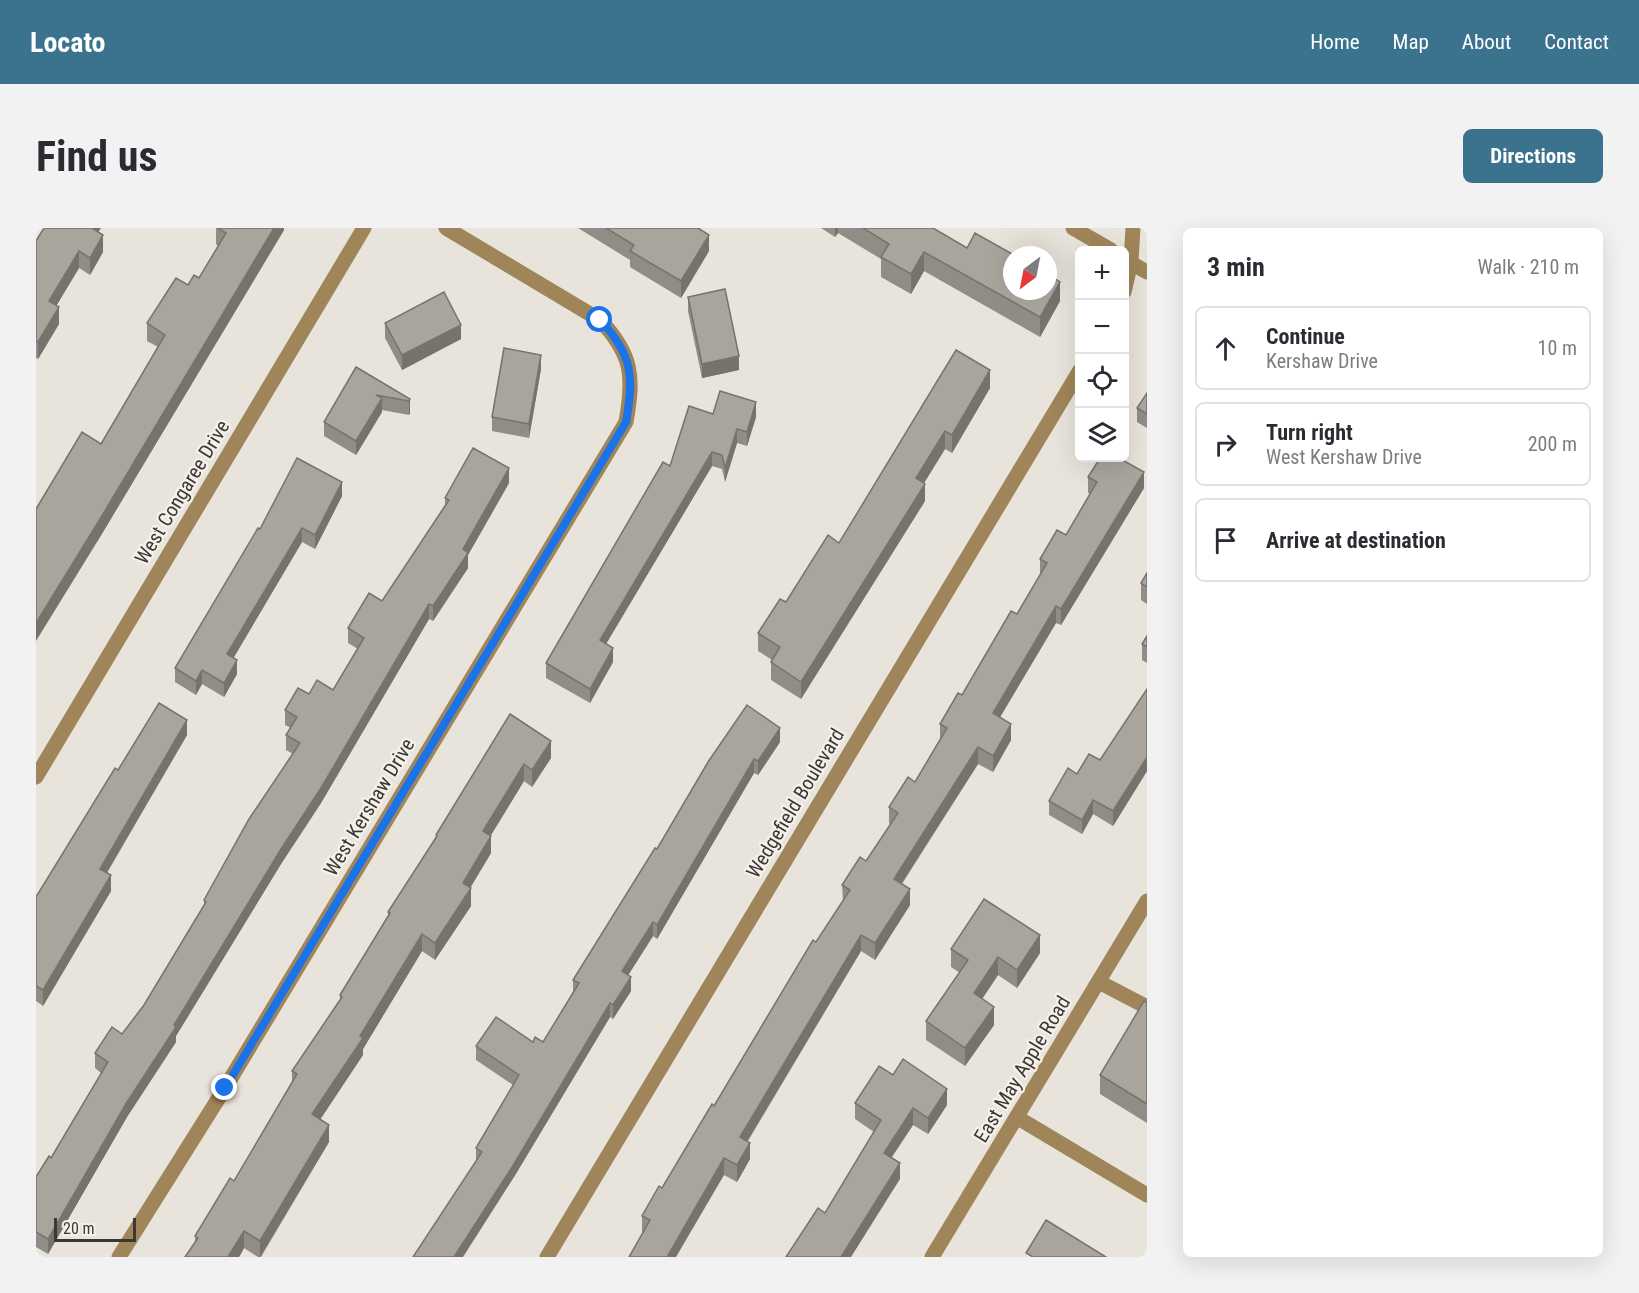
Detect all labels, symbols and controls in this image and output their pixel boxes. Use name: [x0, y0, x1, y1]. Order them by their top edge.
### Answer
text: Locato: [30, 26, 106, 59]
text: Home: [1310, 30, 1360, 54]
text: Map: [1393, 30, 1429, 54]
text: About: [1462, 30, 1511, 54]
text: Contact: [1544, 30, 1609, 54]
button: Directions: [1463, 129, 1603, 183]
text: Find us: [36, 132, 157, 181]
north arrow: [1003, 246, 1057, 300]
map controls: [1075, 246, 1129, 462]
button: +: [1075, 246, 1129, 300]
text: 3 min: [1207, 252, 1265, 282]
text: Walk · 210 m: [1478, 255, 1579, 279]
button: −: [1075, 300, 1129, 354]
route start: [586, 306, 612, 332]
text: Continue: [1266, 324, 1345, 349]
icon: ahead: [1209, 332, 1242, 365]
text: 10 m: [1538, 336, 1577, 360]
text: Kershaw Drive: [1266, 349, 1378, 373]
button: locate: [1075, 354, 1129, 408]
button: layers: [1075, 408, 1129, 462]
street label: West Congaree Drive: [130, 416, 234, 568]
text: Turn right: [1266, 420, 1353, 445]
icon: right: [1209, 428, 1242, 461]
text: 200 m: [1528, 432, 1577, 456]
text: West Kershaw Drive: [1266, 445, 1422, 469]
icon: arrive: [1209, 524, 1242, 557]
text: Arrive at destination: [1266, 528, 1446, 553]
street label: Wedgefield Boulevard: [741, 724, 849, 882]
street label: West Kershaw Drive: [319, 734, 419, 880]
street label: East May Apple Road: [969, 991, 1075, 1147]
route end: [211, 1074, 237, 1100]
scale bar: [54, 1215, 136, 1242]
text: 20 m: [63, 1219, 95, 1238]

